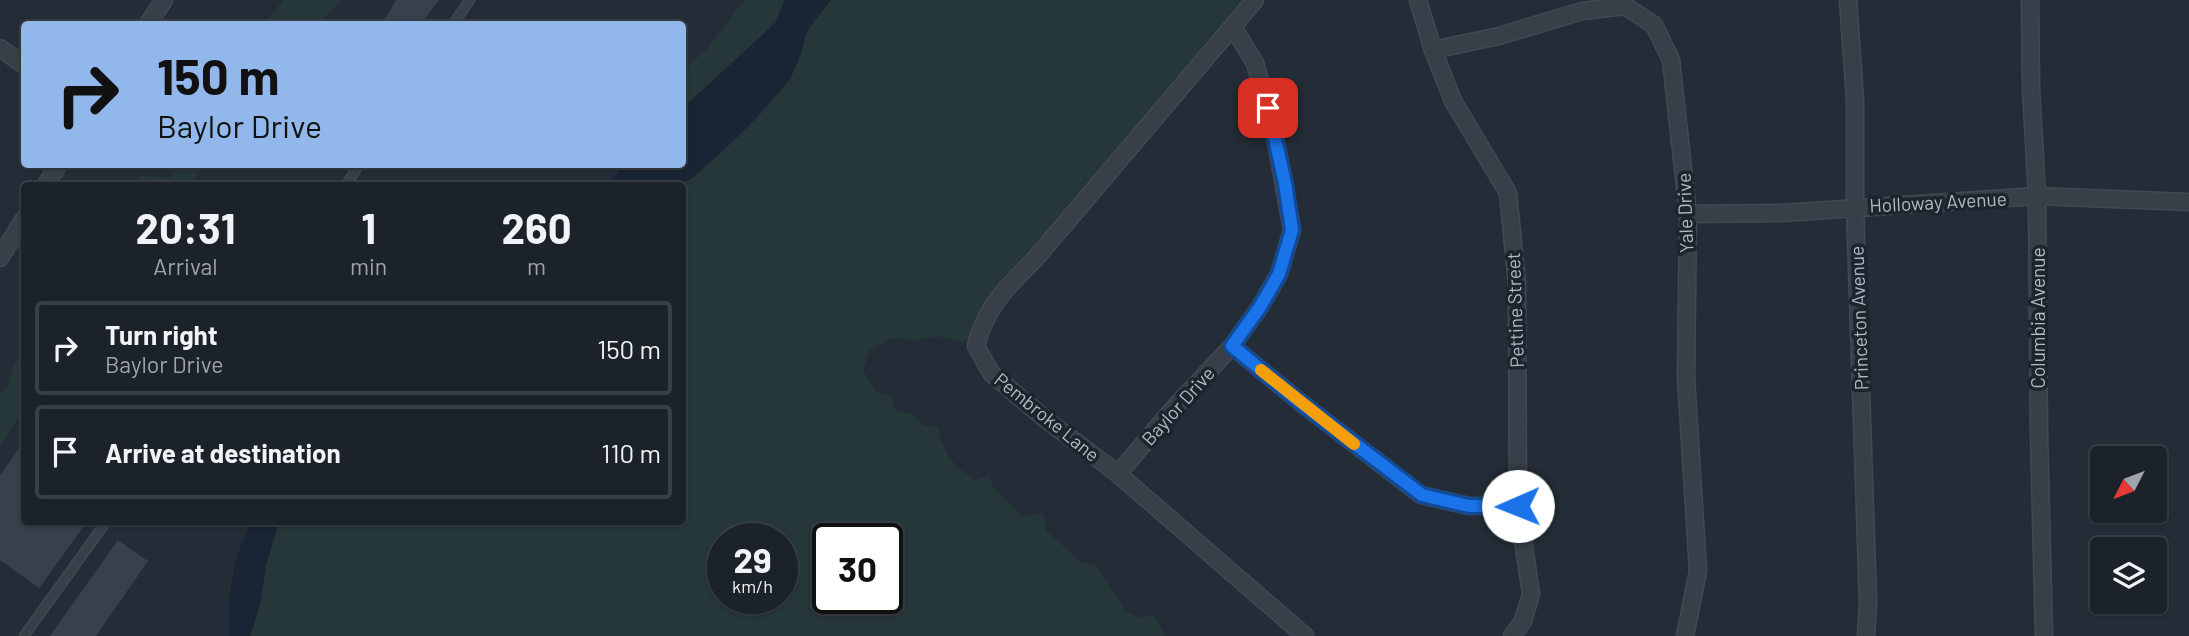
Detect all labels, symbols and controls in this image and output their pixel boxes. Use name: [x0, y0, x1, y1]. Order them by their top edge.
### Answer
text: 150 m: [157, 46, 279, 105]
icon: right: [42, 49, 133, 140]
pin: [1238, 78, 1298, 138]
icon: arrive: [1249, 89, 1287, 127]
text: Baylor Drive: [157, 106, 322, 144]
street label: Yale Drive: [1672, 173, 1697, 254]
street label: Holloway Avenue: [1869, 186, 2007, 217]
text: 20:31: [135, 202, 236, 252]
text: 1: [361, 202, 376, 252]
text: 260: [502, 202, 572, 252]
street label: Princeton Avenue: [1844, 245, 1873, 391]
street label: Columbia Avenue: [2026, 247, 2049, 389]
text: Arrival: [153, 252, 218, 280]
text: min: [350, 252, 387, 280]
text: m: [527, 252, 546, 280]
street label: Pettine Street: [1501, 252, 1528, 368]
text: Turn right: [105, 319, 218, 350]
icon: right: [46, 329, 84, 367]
text: 150 m: [597, 333, 661, 364]
text: Baylor Drive: [105, 350, 224, 378]
street label: Baylor Drive: [1136, 362, 1219, 450]
street label: Pembroke Lane: [990, 367, 1104, 466]
icon: arrive: [46, 433, 84, 471]
text: Arrive at destination: [105, 437, 341, 468]
text: 110 m: [601, 437, 661, 468]
north arrow: [2090, 446, 2166, 523]
map controls: [2090, 446, 2167, 614]
position arrow: [1481, 469, 1555, 543]
speed limit sign: 30: [812, 523, 903, 614]
button: layers: [2090, 537, 2167, 614]
text: 29: [733, 538, 772, 580]
text: km/h: [732, 575, 773, 597]

